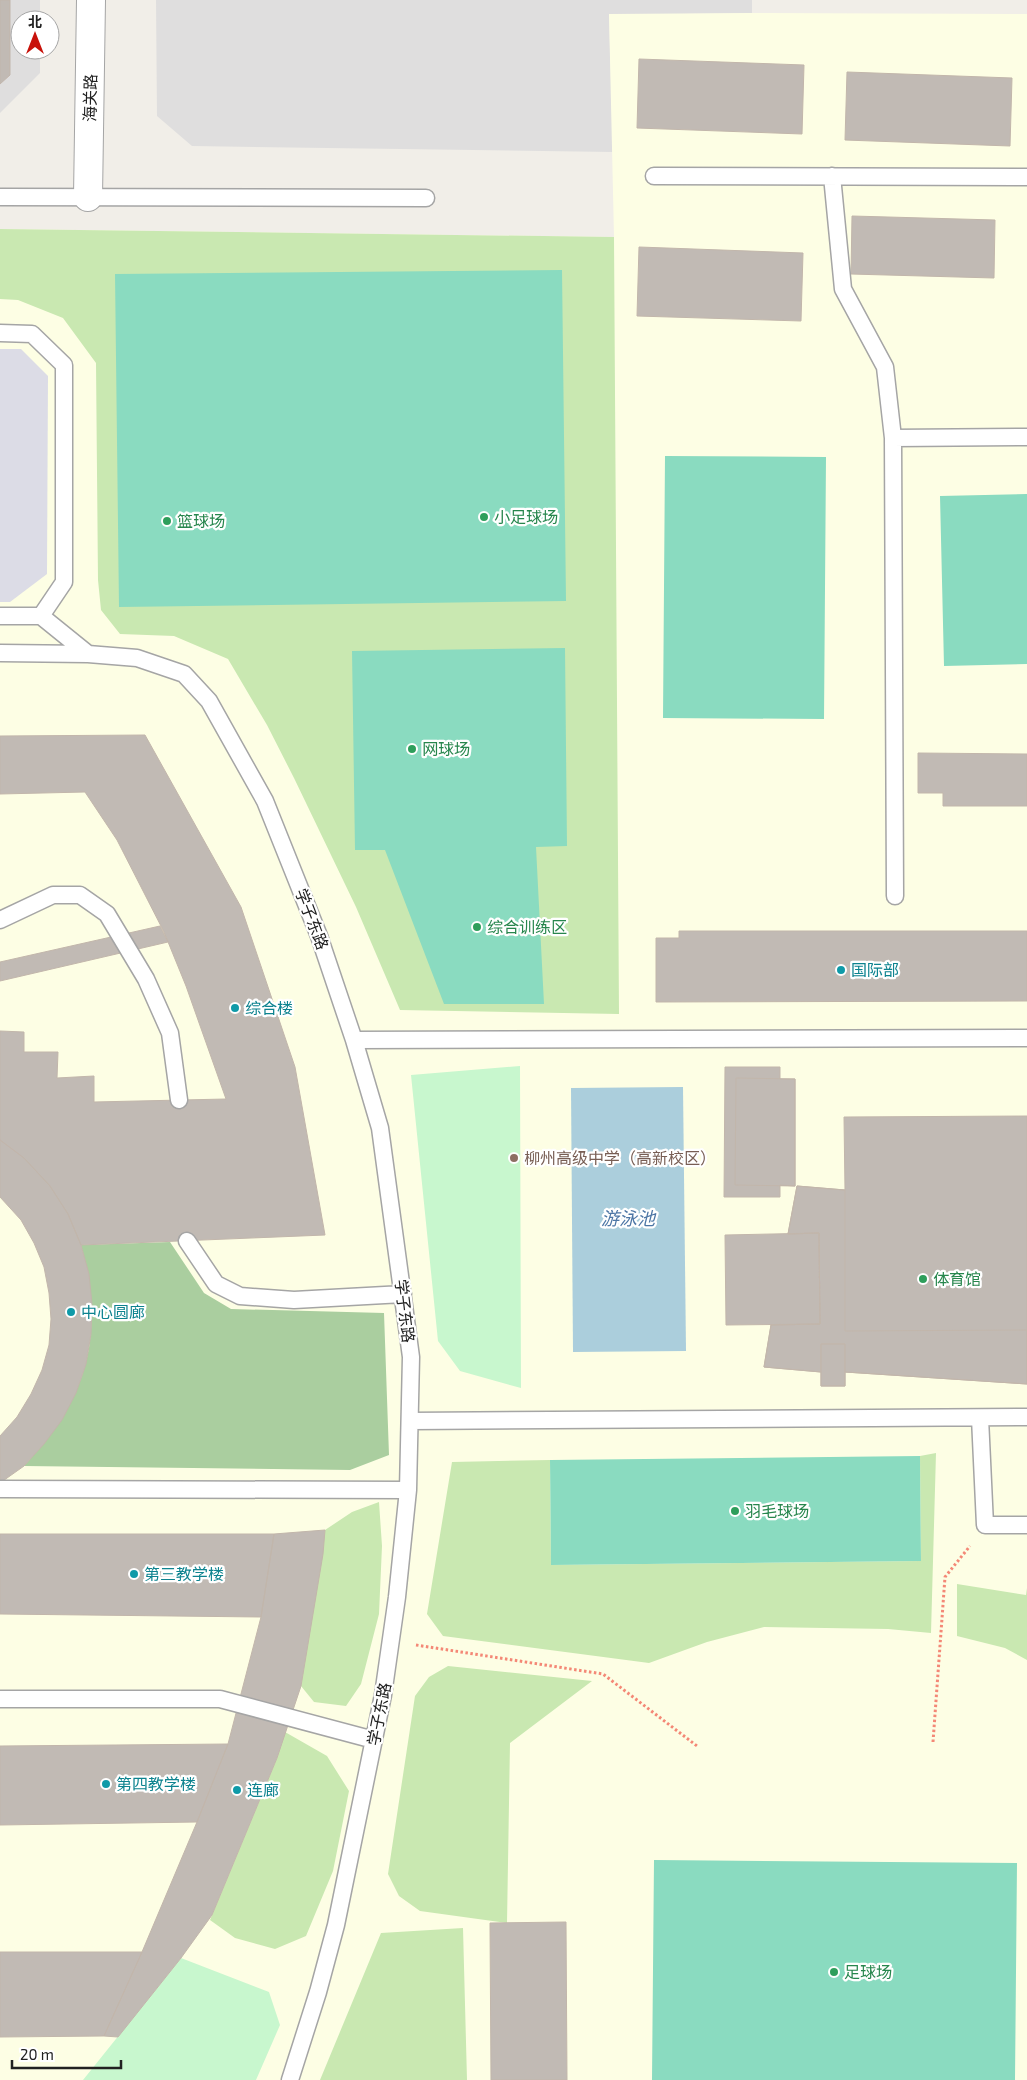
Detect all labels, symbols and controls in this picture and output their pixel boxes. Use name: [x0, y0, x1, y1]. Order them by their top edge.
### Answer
north arrow: [10, 10, 60, 60]
text: 北: [28, 13, 42, 30]
street label: 海关路: [80, 74, 99, 122]
place label: 小足球场: [494, 507, 558, 526]
place label: 篮球场: [177, 511, 225, 530]
marker: 小足球场: [478, 511, 490, 523]
marker: 篮球场: [161, 515, 173, 527]
place label: 网球场: [422, 739, 470, 758]
marker: 网球场: [406, 743, 418, 755]
street label: 学子东路: [292, 886, 333, 952]
place label: 综合训练区: [487, 917, 567, 936]
marker: 综合训练区: [471, 921, 483, 933]
place label: 国际部: [851, 960, 899, 979]
marker: 国际部: [835, 964, 847, 976]
place label: 综合楼: [245, 998, 293, 1017]
marker: 综合楼: [229, 1002, 241, 1014]
place label: 柳州高级中学（高新校区）: [524, 1148, 716, 1167]
marker: 柳州高级中学（高新校区）: [508, 1152, 520, 1164]
water label: 游泳池: [601, 1207, 657, 1229]
place label: 体育馆: [933, 1269, 981, 1288]
marker: 体育馆: [917, 1273, 929, 1285]
street label: 学子东路: [392, 1278, 419, 1344]
place label: 中心圆廊: [81, 1302, 145, 1321]
marker: 中心圆廊: [65, 1306, 77, 1318]
place label: 羽毛球场: [745, 1501, 809, 1520]
marker: 羽毛球场: [729, 1505, 741, 1517]
place label: 第三教学楼: [144, 1564, 224, 1583]
marker: 第三教学楼: [128, 1568, 140, 1580]
street label: 学子东路: [363, 1681, 394, 1747]
place label: 第四教学楼: [116, 1774, 196, 1793]
marker: 第四教学楼: [100, 1778, 112, 1790]
place label: 连廊: [247, 1780, 279, 1799]
marker: 连廊: [231, 1784, 243, 1796]
place label: 足球场: [844, 1962, 892, 1981]
marker: 足球场: [828, 1966, 840, 1978]
scale bar: [12, 2038, 121, 2070]
text: 20 m: [20, 2045, 54, 2063]

